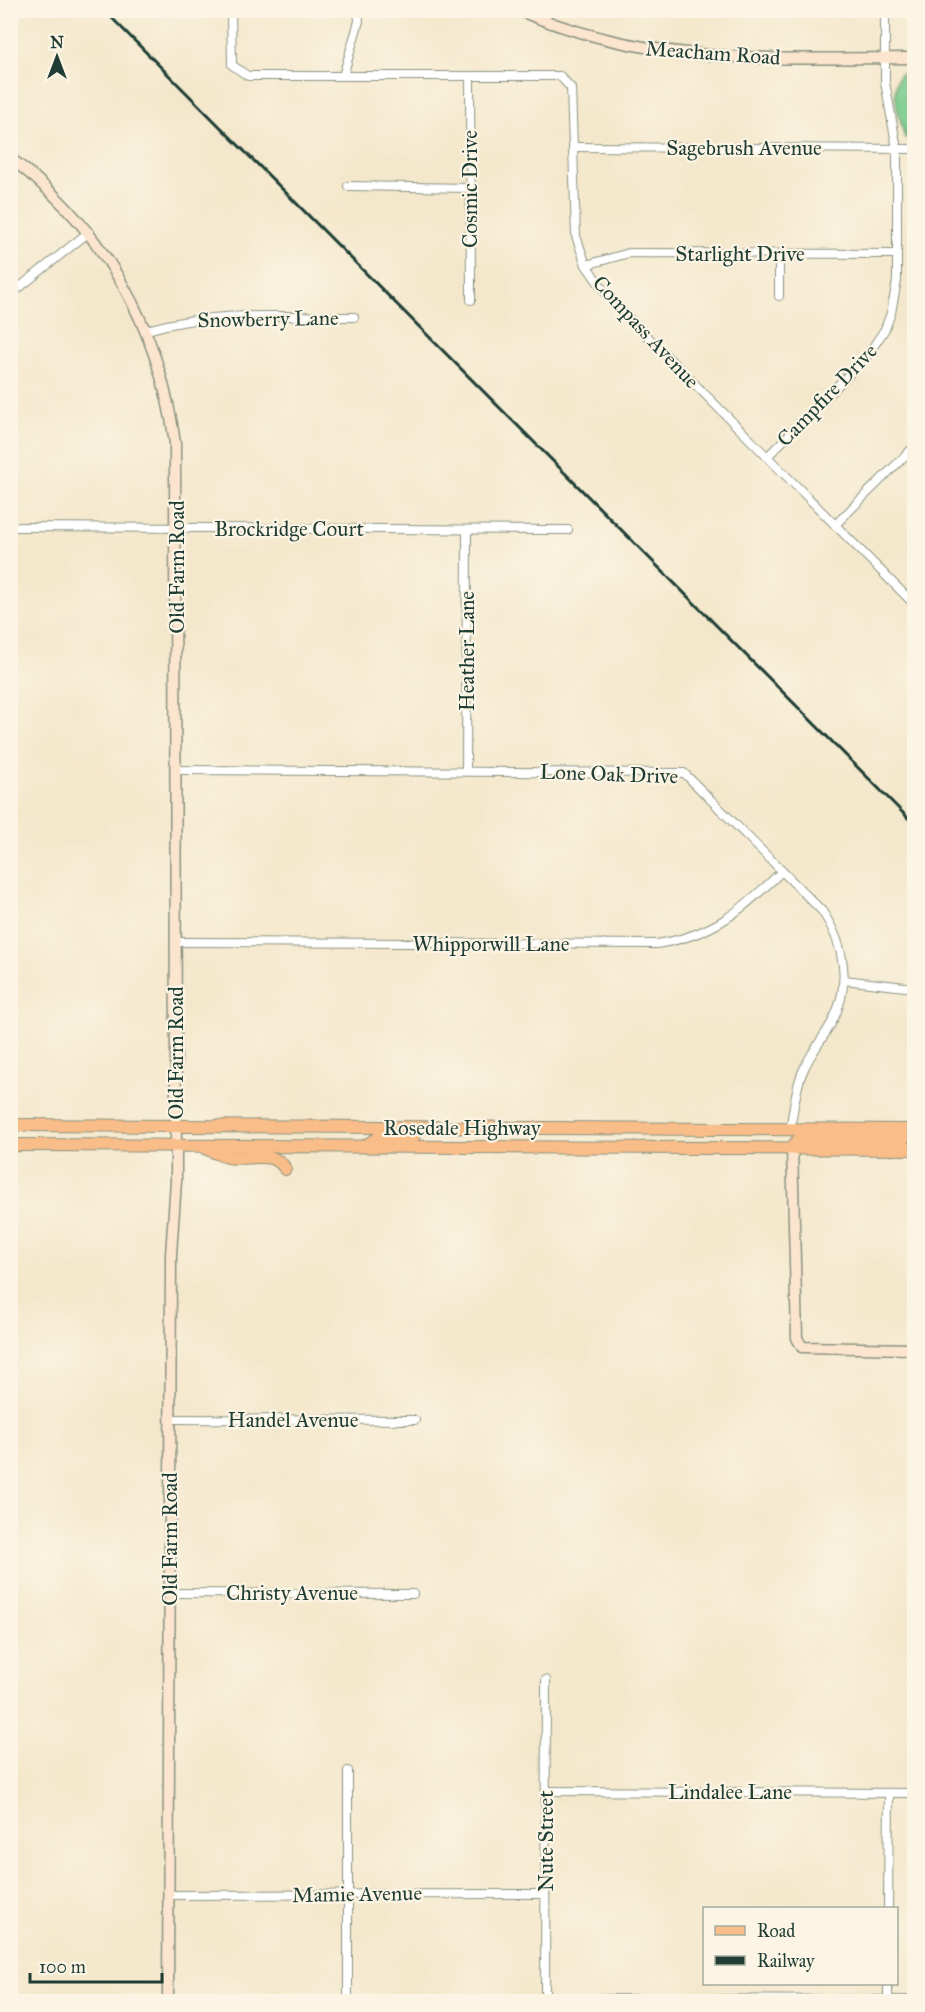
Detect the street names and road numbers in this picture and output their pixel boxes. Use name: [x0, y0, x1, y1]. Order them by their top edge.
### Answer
street label: Meacham Road: [645, 35, 782, 71]
street label: Cosmic Drive: [457, 130, 483, 248]
street label: Sagebrush Avenue: [666, 135, 822, 161]
street label: Starlight Drive: [675, 241, 805, 267]
street label: Compass Avenue: [587, 270, 705, 394]
street label: Snowberry Lane: [197, 305, 339, 333]
street label: Campfire Drive: [771, 338, 883, 452]
street label: Old Farm Road: [164, 500, 190, 634]
street label: Brockridge Court: [214, 516, 364, 542]
street label: Heather Lane: [454, 591, 480, 711]
street label: Lone Oak Drive: [539, 759, 679, 789]
street label: Whipporwill Lane: [412, 931, 570, 957]
street label: Old Farm Road: [163, 986, 189, 1120]
street label: Rosedale Highway: [383, 1115, 542, 1141]
street label: Handel Avenue: [228, 1407, 359, 1433]
street label: Old Farm Road: [157, 1472, 183, 1606]
street label: Christy Avenue: [226, 1580, 358, 1606]
street label: Lindalee Lane: [668, 1779, 792, 1805]
street label: Nute Street: [533, 1790, 559, 1892]
street label: Mamie Avenue: [292, 1880, 423, 1908]

